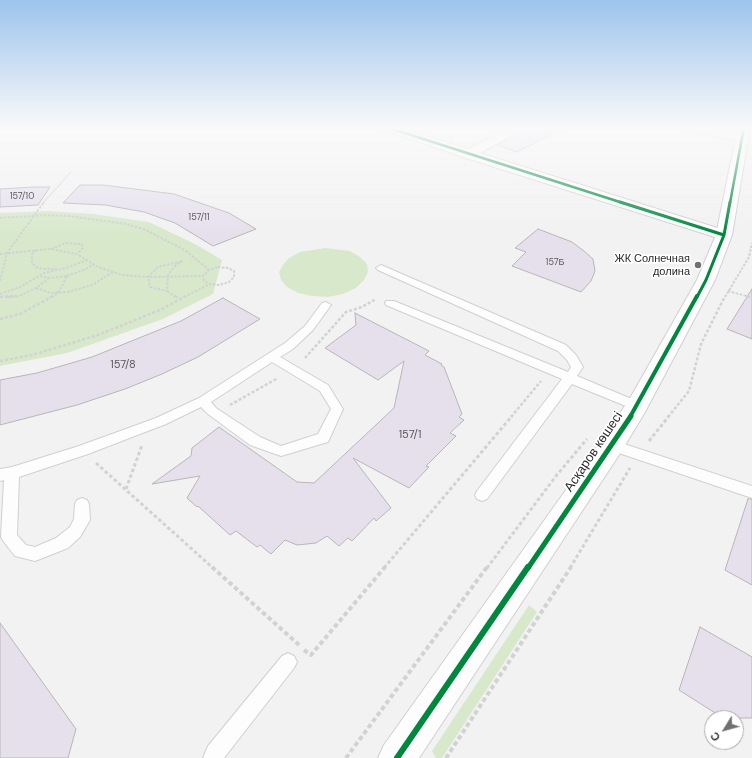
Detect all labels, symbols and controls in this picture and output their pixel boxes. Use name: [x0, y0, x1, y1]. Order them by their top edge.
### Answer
house number: 157/10: [10, 192, 34, 202]
house number: 157/11: [188, 213, 210, 223]
place label: ЖК Солнечная долина: [615, 252, 690, 278]
house number: 157Б: [546, 258, 564, 268]
marker: ЖК Солнечная долина: [693, 260, 703, 270]
house number: 157/8: [110, 358, 136, 372]
street label: Асқаров көшесі: [562, 409, 626, 495]
house number: 157/1: [399, 428, 421, 442]
north arrow: [704, 710, 744, 750]
text: С: [707, 729, 723, 744]

